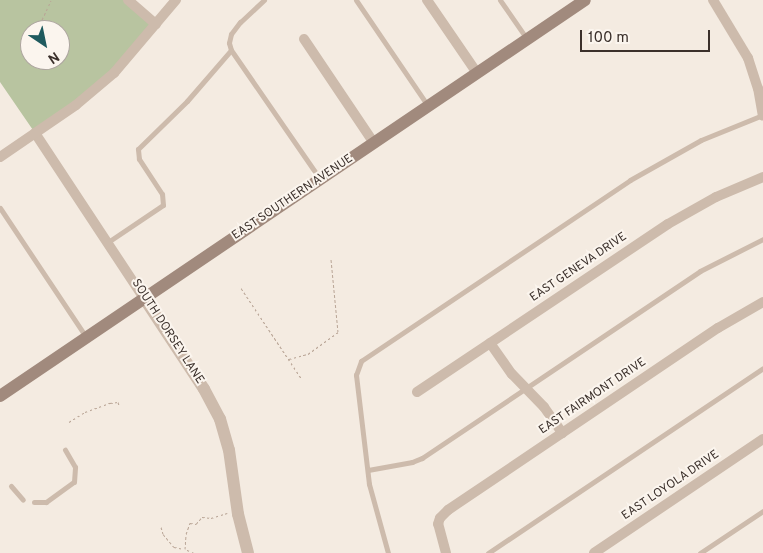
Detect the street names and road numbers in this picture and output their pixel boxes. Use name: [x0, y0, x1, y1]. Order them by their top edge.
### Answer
street label: EAST SOUTHERN AVENUE: [229, 152, 357, 244]
street label: EAST GENEVA DRIVE: [527, 230, 631, 306]
street label: SOUTH DORSEY LANE: [128, 277, 206, 387]
street label: EAST FAIRMONT DRIVE: [536, 355, 650, 439]
street label: EAST LOYOLA DRIVE: [619, 448, 723, 524]

